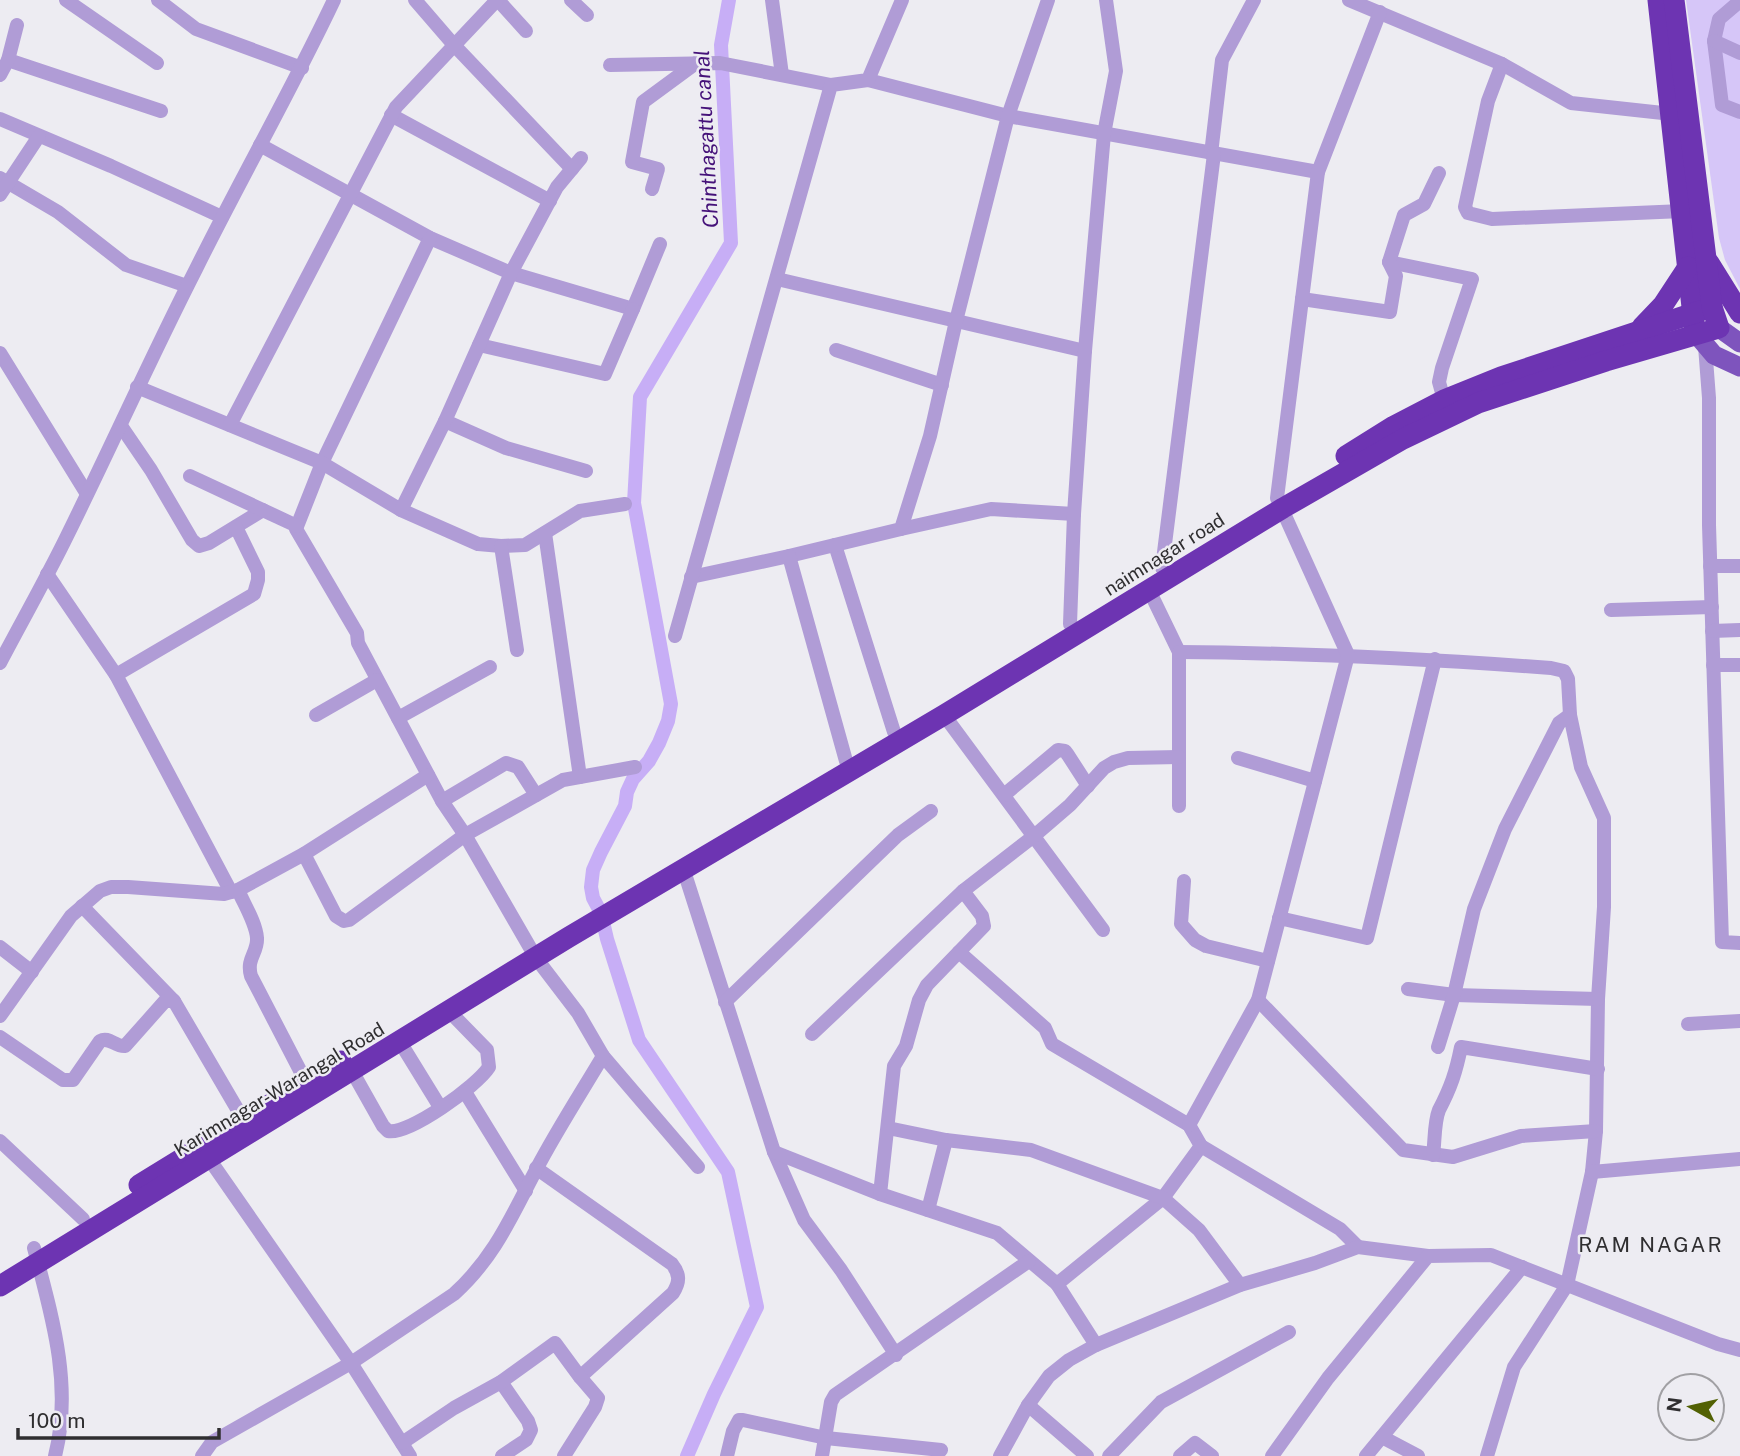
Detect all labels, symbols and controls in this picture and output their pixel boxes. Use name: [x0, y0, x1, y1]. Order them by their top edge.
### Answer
water label: Chinthagattu canal: [689, 49, 723, 229]
street label: naimnagar road: [1100, 508, 1228, 600]
street label: Karimnagar-Warangal Road: [170, 1017, 388, 1161]
district label: RAM NAGAR: [1578, 1232, 1724, 1257]
north arrow: [1656, 1372, 1726, 1442]
scale bar: [18, 1396, 219, 1440]
text: N: [1662, 1396, 1686, 1414]
text: 100 m: [28, 1408, 85, 1433]

